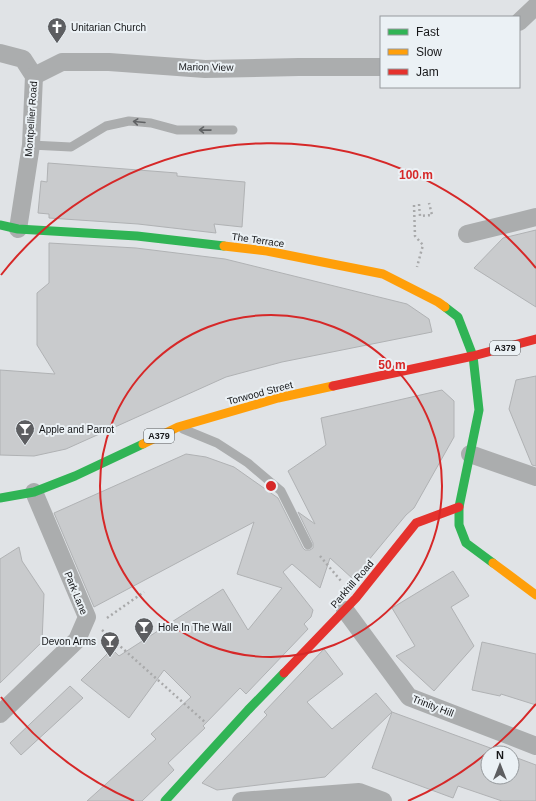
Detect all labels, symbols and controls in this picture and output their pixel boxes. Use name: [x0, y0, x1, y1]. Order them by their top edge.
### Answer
church icon: Unitarian Church: [46, 16, 68, 44]
legend: [380, 16, 520, 88]
place label: Unitarian Church: [71, 22, 146, 33]
text: Fast: [416, 25, 440, 39]
text: Slow: [416, 45, 442, 59]
street label: Marion View: [178, 61, 234, 73]
text: Jam: [416, 65, 439, 79]
street label: Montpellier Road: [23, 81, 39, 157]
one-way arrow: [133, 118, 146, 126]
one-way arrow: [199, 126, 212, 134]
text: 100 m: [399, 168, 433, 182]
street label: The Terrace: [231, 231, 286, 249]
road number: A379: [490, 341, 520, 355]
text: 50 m: [378, 358, 406, 372]
street label: Torwood Street: [226, 379, 294, 407]
bar icon: Apple and Parrot: [14, 418, 36, 446]
place label: Apple and Parrot: [39, 424, 114, 435]
road number: A379: [144, 429, 174, 443]
centre of rings: [264, 479, 278, 493]
street label: Parkhill Road: [328, 558, 376, 610]
street label: Park Lane: [62, 570, 90, 617]
bar icon: Hole In The Wall: [133, 616, 155, 644]
place label: Hole In The Wall: [158, 622, 231, 633]
bar icon: Devon Arms: [99, 630, 121, 658]
place label: Devon Arms: [42, 636, 96, 647]
street label: Trinity Hill: [411, 693, 455, 719]
north arrow: [480, 745, 520, 785]
text: N: [496, 749, 504, 761]

